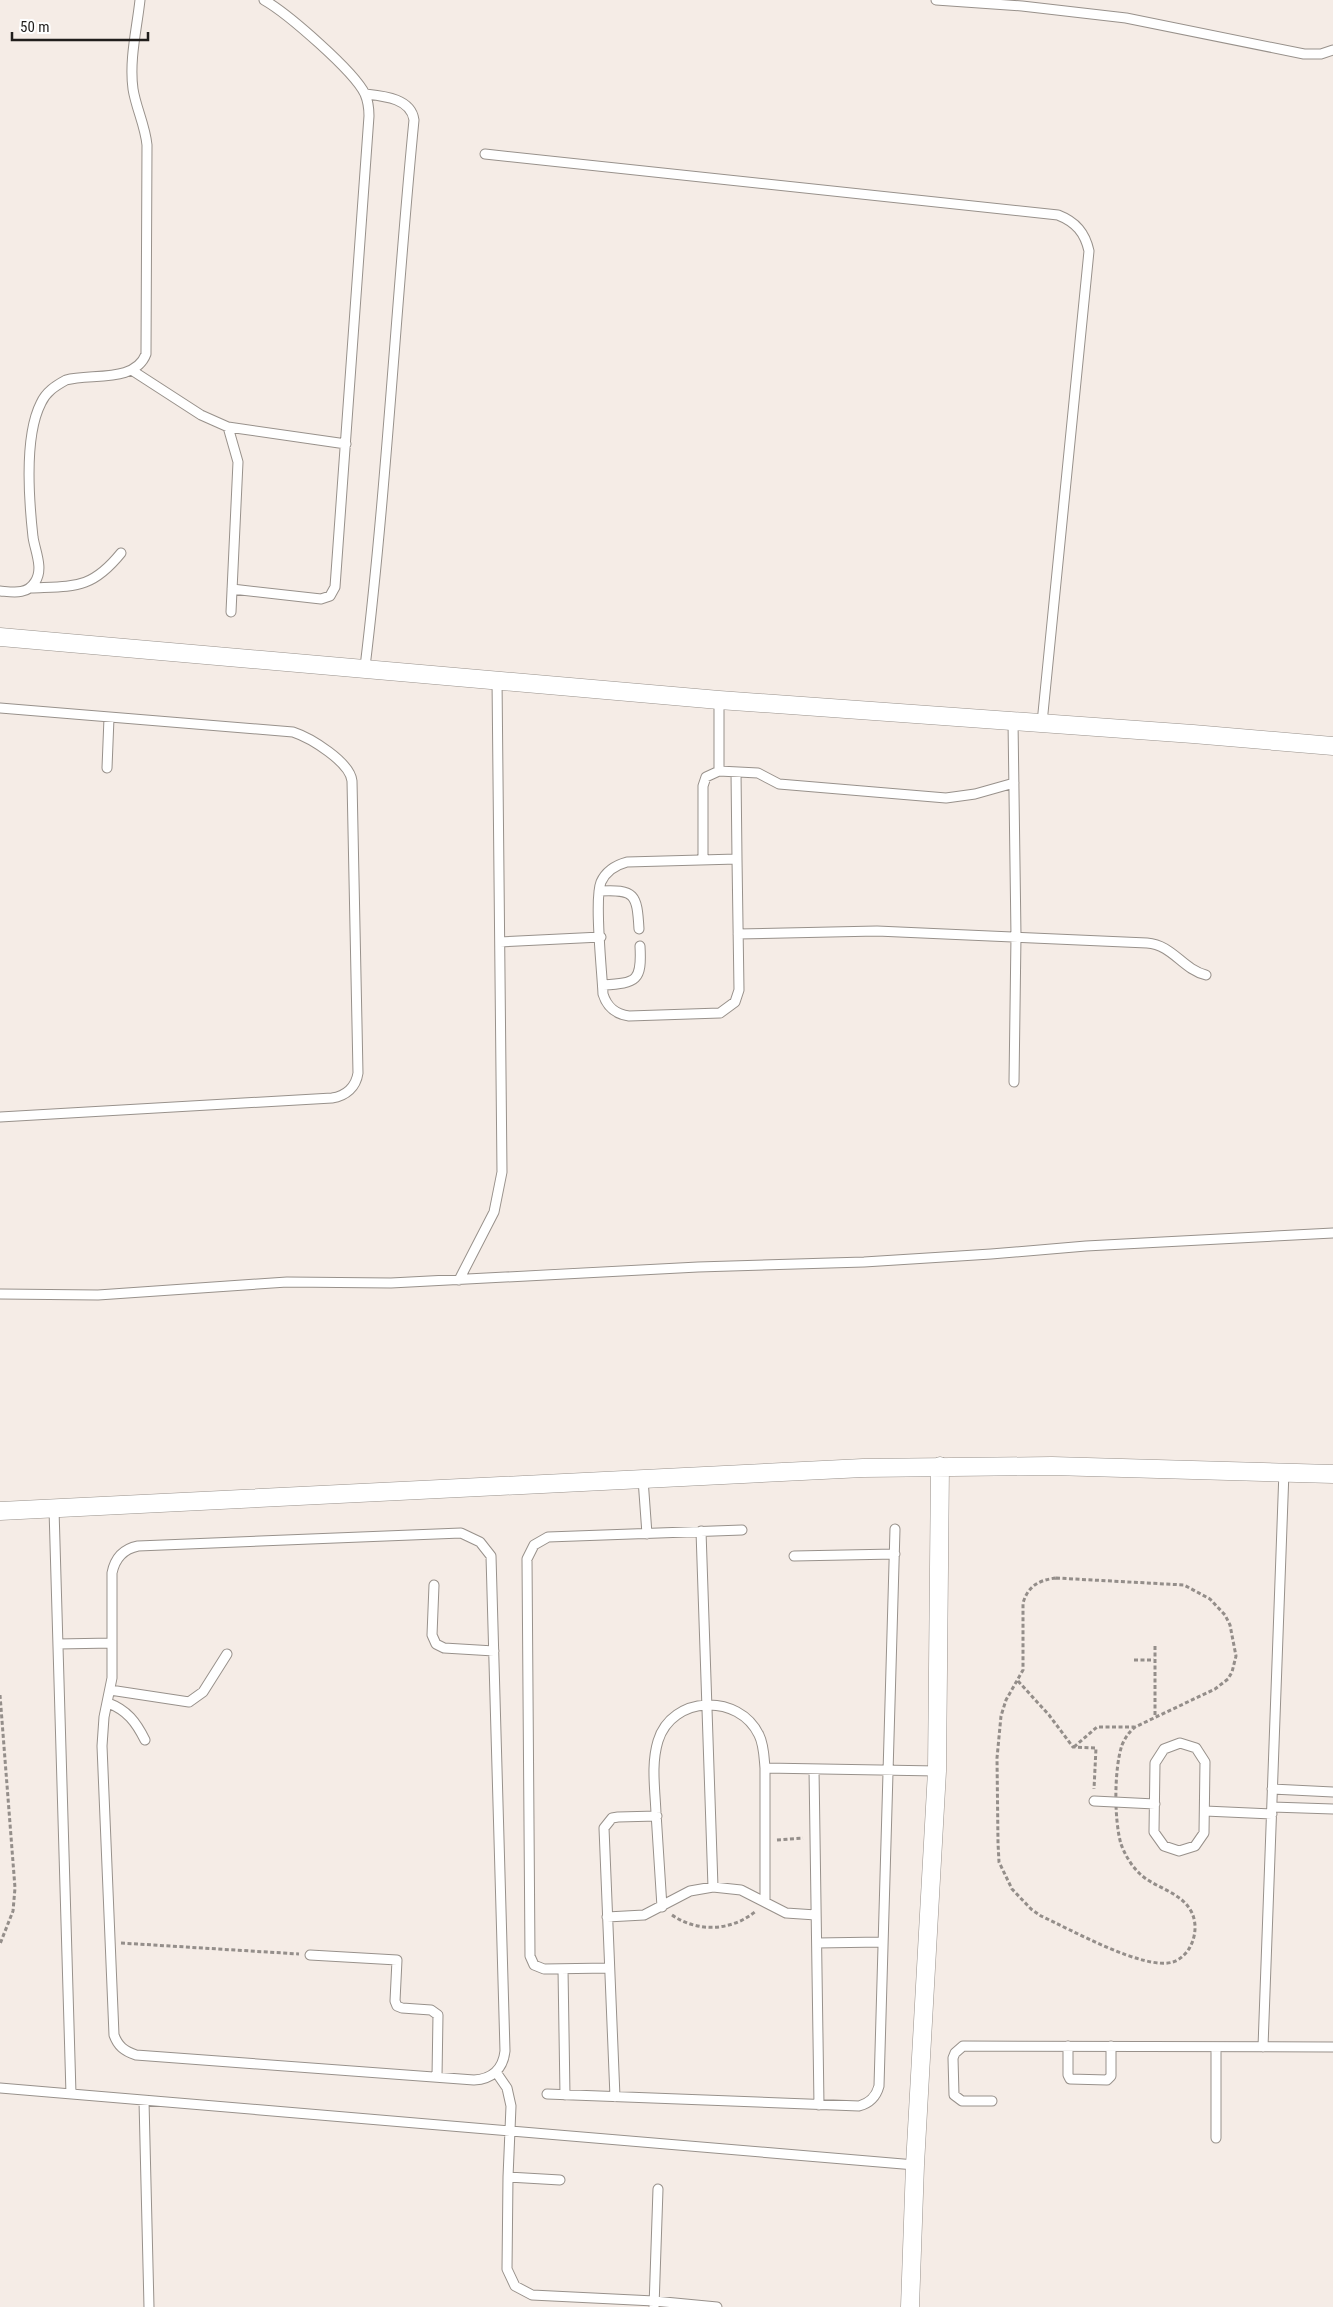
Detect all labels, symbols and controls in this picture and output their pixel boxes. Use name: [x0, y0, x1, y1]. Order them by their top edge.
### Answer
scale bar: [12, 10, 149, 42]
text: 50 m: [20, 18, 50, 36]

